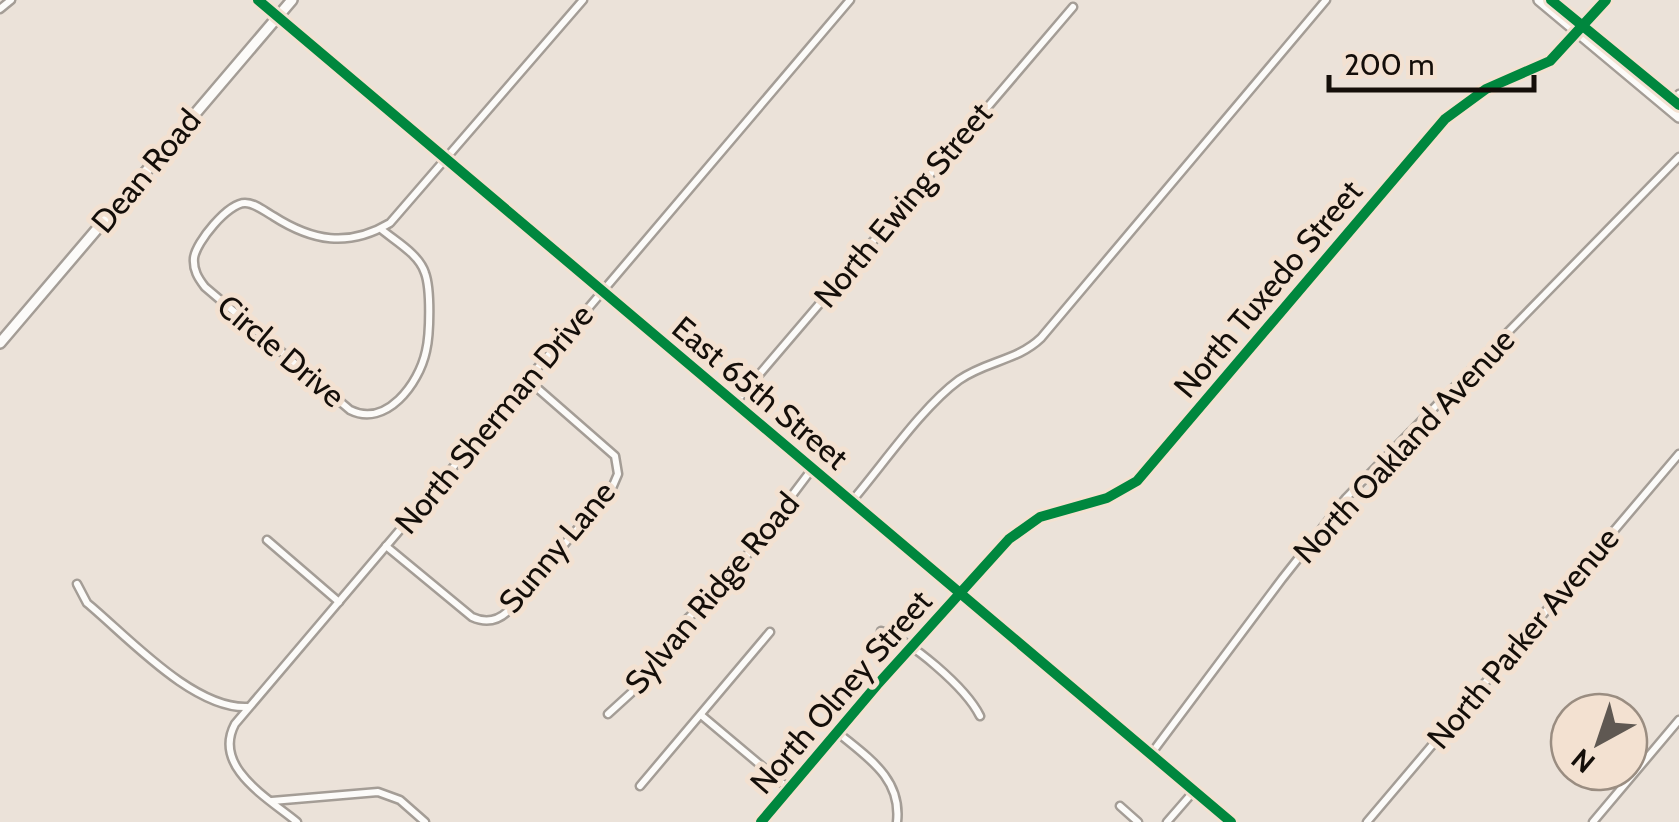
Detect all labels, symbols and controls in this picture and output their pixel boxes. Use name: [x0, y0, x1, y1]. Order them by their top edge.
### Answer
scale bar: [1329, 30, 1534, 92]
text: 200 m: [1344, 46, 1435, 83]
street label: North Ewing Street: [806, 94, 1000, 315]
street label: Dean Road: [83, 101, 209, 240]
street label: North Tuxedo Street: [1165, 172, 1370, 405]
street label: Circle Drive: [210, 286, 353, 415]
street label: North Sherman Drive: [386, 296, 601, 541]
street label: East 65th Street: [665, 308, 856, 478]
street label: North Oakland Avenue: [1285, 320, 1522, 571]
street label: Sunny Lane: [490, 473, 623, 620]
street label: Sylvan Ridge Road: [616, 484, 807, 701]
street label: North Parker Avenue: [1419, 519, 1627, 756]
street label: North Olney Street: [742, 582, 940, 801]
north arrow: [1549, 692, 1649, 792]
text: N: [1564, 742, 1601, 781]

